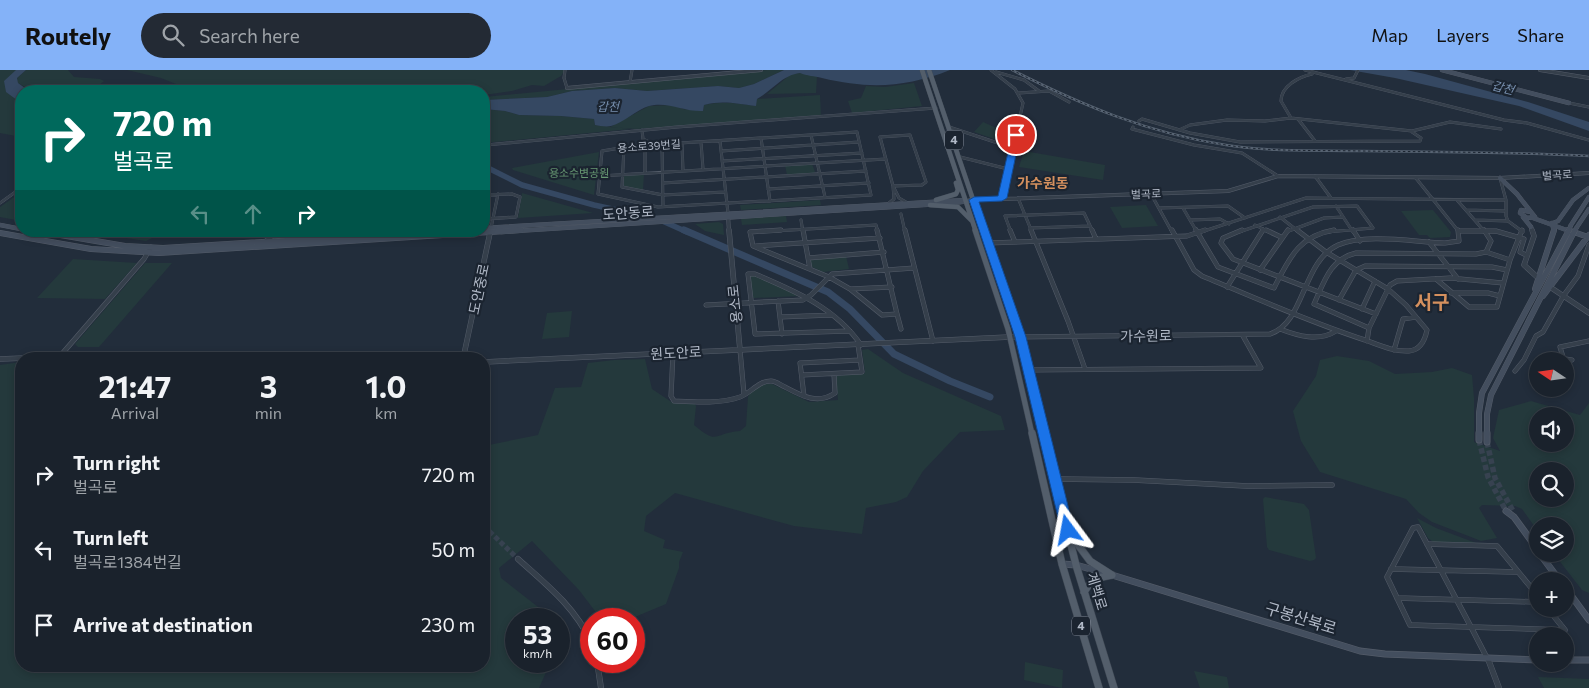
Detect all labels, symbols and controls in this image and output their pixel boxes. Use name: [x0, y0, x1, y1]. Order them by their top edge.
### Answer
search box: [141, 13, 491, 58]
text: Routely: [25, 21, 111, 50]
icon: search: [159, 21, 187, 49]
text: Search here: [199, 24, 300, 47]
text: Map: [1371, 24, 1408, 46]
text: Layers: [1436, 24, 1489, 46]
text: Share: [1517, 24, 1564, 46]
water label: 갑천: [1491, 78, 1518, 97]
water label: 갑천: [597, 99, 621, 113]
text: 720 m: [113, 100, 212, 143]
icon: right: [30, 105, 95, 170]
pin: [995, 114, 1037, 156]
icon: arrive: [1002, 121, 1030, 149]
road number: 4: [945, 130, 963, 150]
street label: 용소로39번길: [617, 137, 681, 154]
text: 벌곡로: [113, 147, 174, 174]
park label: 용소수변공원: [549, 166, 609, 179]
street label: 벌곡로: [1541, 167, 1573, 182]
district label: 가수원동: [1017, 174, 1069, 191]
street label: 벌곡로: [1131, 186, 1161, 201]
icon: left: [186, 200, 214, 228]
icon: ahead: [239, 200, 267, 228]
icon: right: [292, 200, 320, 228]
street label: 도안동로: [602, 202, 654, 223]
street label: 도안중로: [465, 262, 492, 316]
street label: 용소로: [724, 284, 745, 324]
district label: 서구: [1415, 290, 1449, 313]
street label: 가수원로: [1120, 327, 1172, 344]
street label: 원도안로: [650, 343, 702, 362]
north arrow: [1529, 352, 1574, 398]
map controls: [1529, 352, 1574, 672]
text: 21:47: [98, 367, 171, 404]
text: 3: [260, 367, 277, 404]
text: 1.0: [365, 367, 407, 404]
text: Arrival: [111, 403, 159, 422]
text: min: [255, 403, 282, 422]
text: km: [375, 403, 397, 422]
button: sound: [1529, 407, 1574, 452]
text: Turn right: [73, 451, 160, 474]
icon: right: [30, 461, 58, 489]
button: search: [1529, 462, 1574, 507]
text: 720 m: [422, 463, 475, 486]
text: 벌곡로: [73, 477, 117, 496]
position arrow: [1041, 503, 1093, 555]
button: layers: [1529, 517, 1574, 562]
text: Turn left: [73, 526, 148, 549]
icon: left: [30, 536, 58, 564]
text: 50 m: [431, 538, 475, 561]
text: 벌곡로1384번길: [73, 552, 182, 571]
street label: 계백로: [1084, 570, 1111, 612]
button: +: [1529, 572, 1574, 617]
street label: 구봉산북로: [1263, 598, 1339, 637]
speed limit sign: 60: [580, 608, 645, 673]
icon: arrive: [30, 611, 58, 639]
text: Arrive at destination: [73, 613, 253, 636]
text: 230 m: [421, 613, 475, 636]
road number: 4: [1072, 616, 1090, 636]
text: 53: [523, 619, 552, 649]
button: −: [1529, 627, 1574, 672]
text: km/h: [523, 646, 552, 660]

